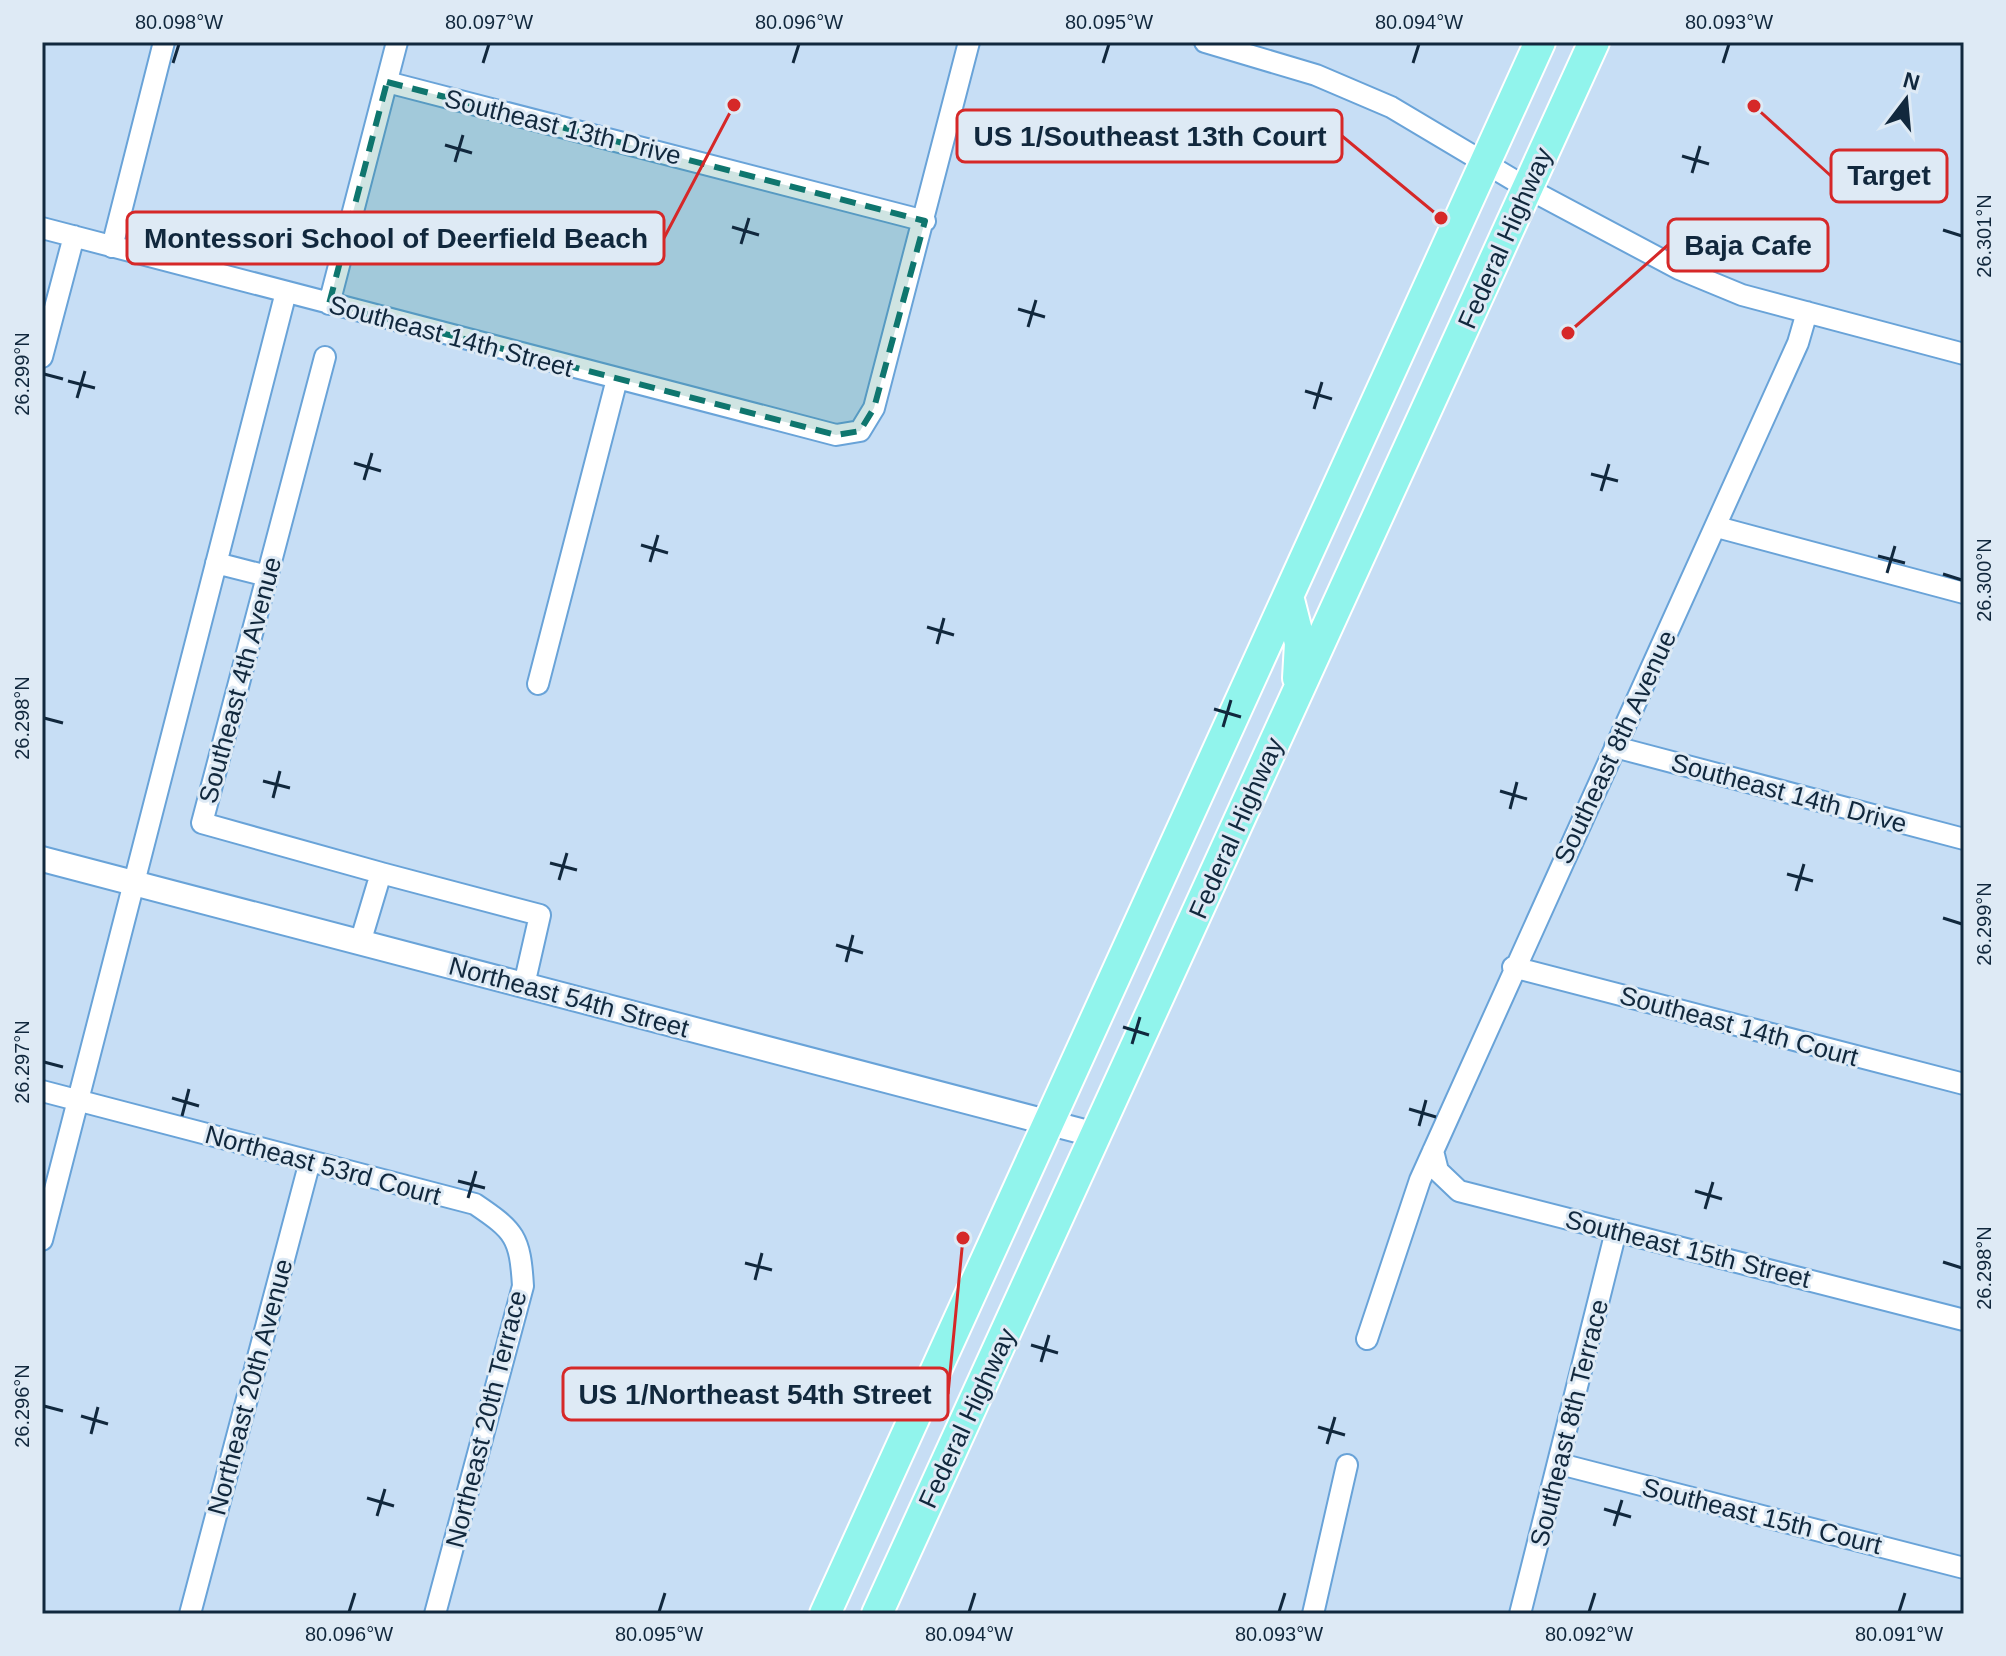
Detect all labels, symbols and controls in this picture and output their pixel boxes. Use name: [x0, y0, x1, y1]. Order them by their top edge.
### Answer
text: 80.098°W: [135, 11, 223, 33]
text: 80.097°W: [445, 11, 533, 33]
text: 80.096°W: [755, 11, 843, 33]
text: 80.095°W: [1065, 11, 1153, 33]
text: 80.094°W: [1375, 11, 1463, 33]
text: 80.093°W: [1685, 11, 1773, 33]
north arrow: [1866, 60, 1946, 140]
text: N: [1900, 67, 1922, 95]
street label: Southeast 13th Drive: [442, 83, 684, 171]
callout: US 1/Southeast 13th Court: [957, 110, 1342, 162]
text: US 1/Southeast 13th Court: [973, 121, 1327, 152]
street label: Federal Highway: [1452, 143, 1558, 333]
callout: Target: [1831, 150, 1947, 202]
text: Target: [1847, 160, 1931, 191]
text: 26.301°N: [1973, 194, 1995, 278]
callout: Montessori School of Deerfield Beach: [127, 212, 664, 264]
callout: Baja Cafe: [1668, 219, 1828, 271]
text: Montessori School of Deerfield Beach: [144, 223, 648, 254]
text: Baja Cafe: [1684, 230, 1812, 261]
street label: Southeast 14th Street: [326, 289, 577, 383]
text: 26.299°N: [11, 332, 33, 416]
text: 26.300°N: [1973, 538, 1995, 622]
street label: Southeast 4th Avenue: [193, 553, 287, 807]
street label: Southeast 8th Avenue: [1548, 626, 1682, 868]
text: 26.298°N: [11, 676, 33, 760]
street label: Federal Highway: [1183, 733, 1289, 923]
street label: Southeast 14th Drive: [1668, 747, 1910, 839]
text: 26.299°N: [1973, 882, 1995, 966]
street label: Northeast 54th Street: [446, 951, 693, 1044]
street label: Southeast 14th Court: [1616, 980, 1862, 1072]
text: 26.297°N: [11, 1020, 33, 1104]
street label: Northeast 53rd Court: [202, 1119, 445, 1211]
street label: Southeast 15th Street: [1562, 1204, 1814, 1294]
text: 26.298°N: [1973, 1226, 1995, 1310]
street label: Northeast 20th Avenue: [201, 1256, 299, 1518]
street label: Northeast 20th Terrace: [440, 1287, 532, 1551]
street label: Southeast 8th Terrace: [1524, 1296, 1614, 1550]
street label: Federal Highway: [912, 1323, 1022, 1513]
text: 26.296°N: [11, 1364, 33, 1448]
callout: US 1/Northeast 54th Street: [563, 1368, 948, 1420]
text: US 1/Northeast 54th Street: [578, 1379, 932, 1410]
street label: Southeast 15th Court: [1639, 1472, 1886, 1560]
text: 80.096°W: [305, 1623, 393, 1645]
text: 80.095°W: [615, 1623, 703, 1645]
text: 80.094°W: [925, 1623, 1013, 1645]
text: 80.093°W: [1235, 1623, 1323, 1645]
text: 80.092°W: [1545, 1623, 1633, 1645]
text: 80.091°W: [1855, 1623, 1943, 1645]

